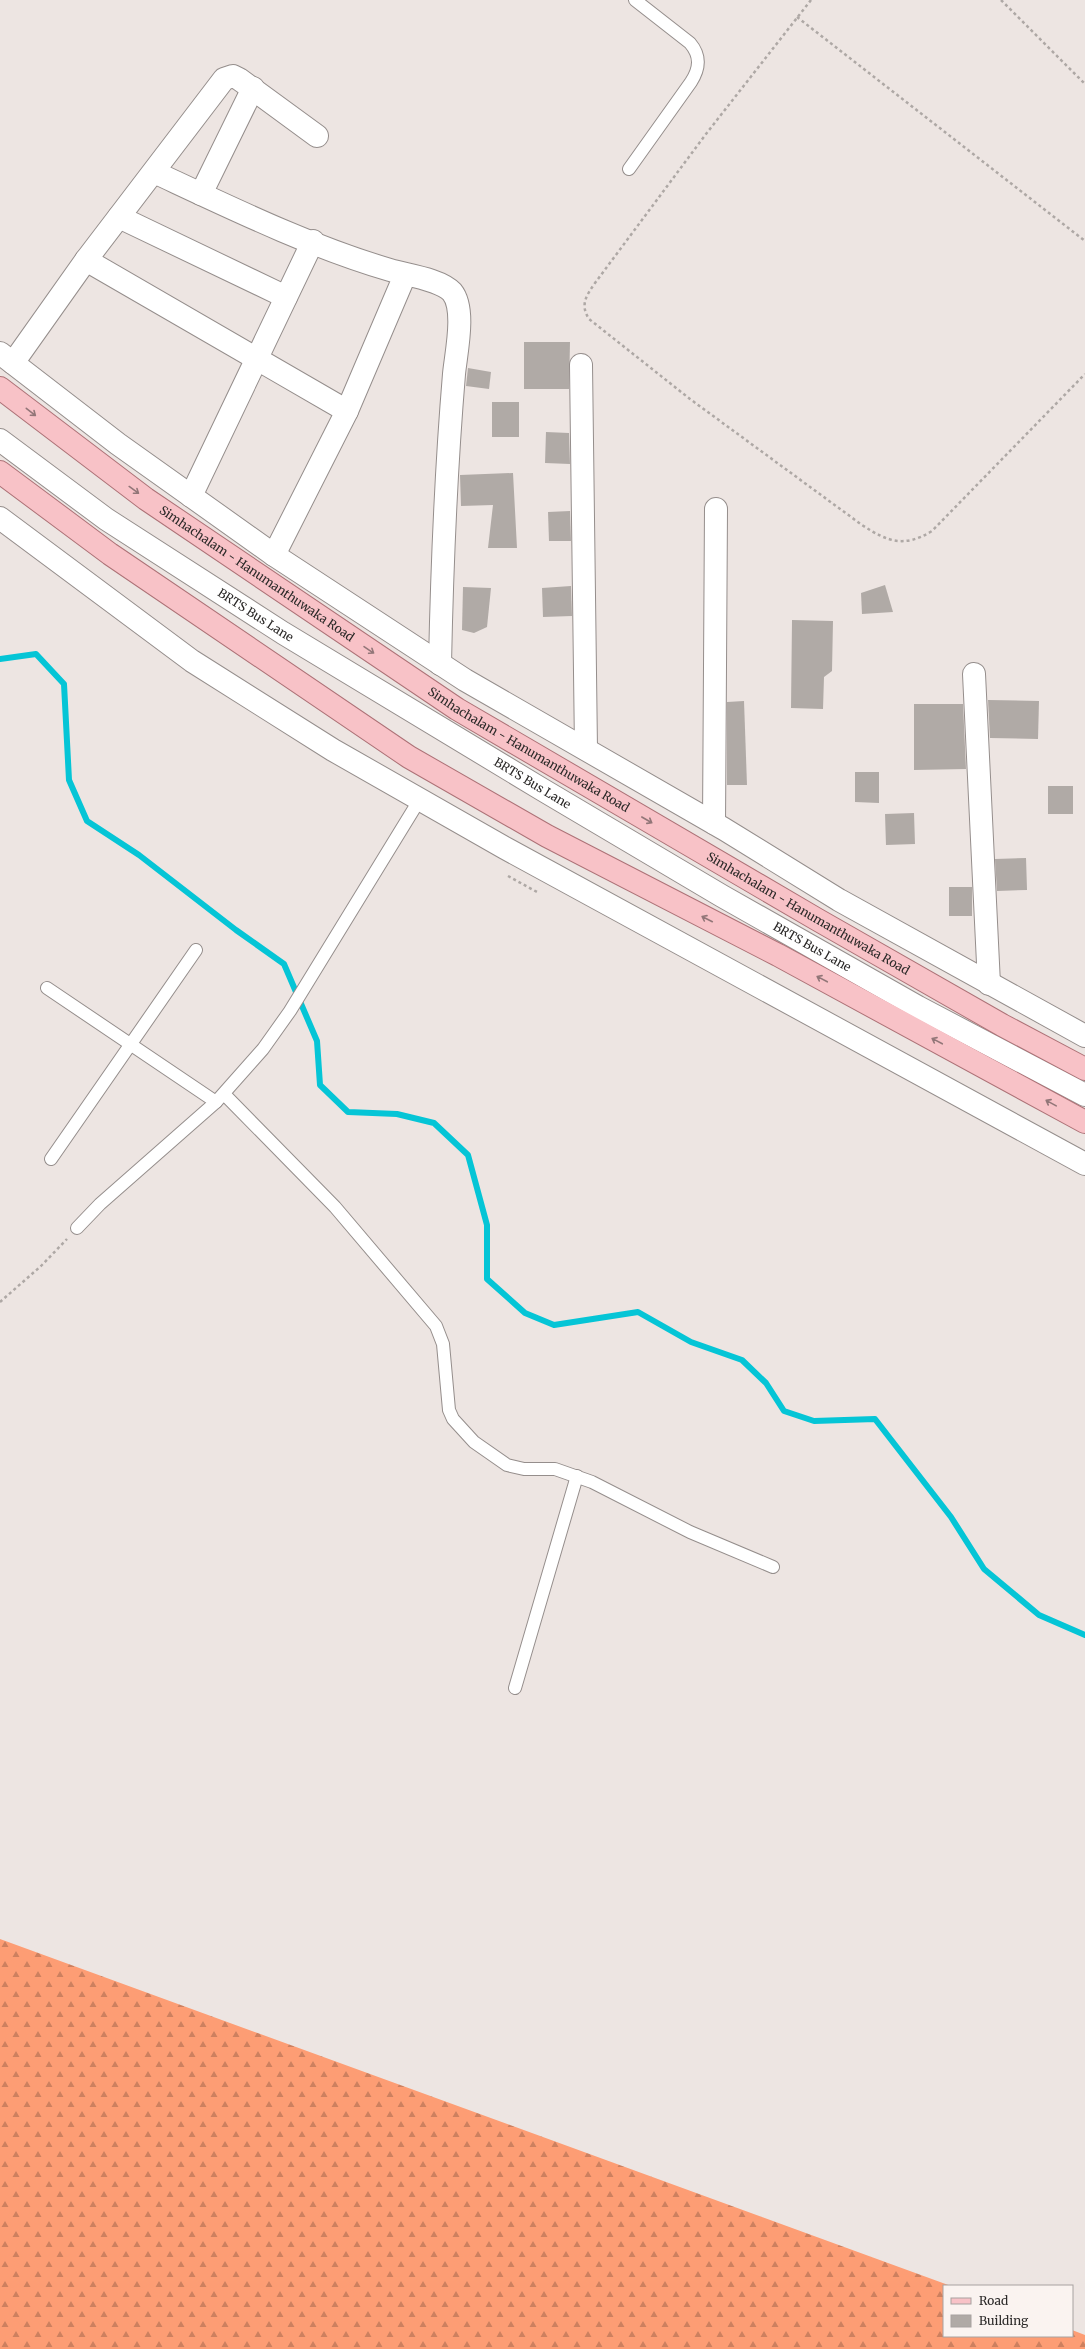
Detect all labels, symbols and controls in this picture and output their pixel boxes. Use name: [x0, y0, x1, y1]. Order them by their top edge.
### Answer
one-way arrow: [25, 408, 36, 416]
one-way arrow: [129, 486, 140, 494]
street label: Simhachalam - Hanumanthuwaka Road: [157, 502, 357, 644]
street label: BRTS Bus Lane: [215, 585, 296, 645]
one-way arrow: [363, 646, 374, 654]
street label: Simhachalam - Hanumanthuwaka Road: [425, 684, 632, 815]
street label: BRTS Bus Lane: [491, 754, 574, 812]
one-way arrow: [641, 817, 653, 825]
street label: Simhachalam - Hanumanthuwaka Road: [704, 849, 912, 978]
one-way arrow: [701, 914, 713, 922]
street label: BRTS Bus Lane: [771, 919, 854, 975]
one-way arrow: [816, 975, 828, 982]
one-way arrow: [931, 1036, 943, 1044]
one-way arrow: [1045, 1099, 1057, 1106]
legend: [943, 2285, 1073, 2337]
text: Road: [979, 2293, 1008, 2308]
text: Building: [979, 2313, 1029, 2328]

